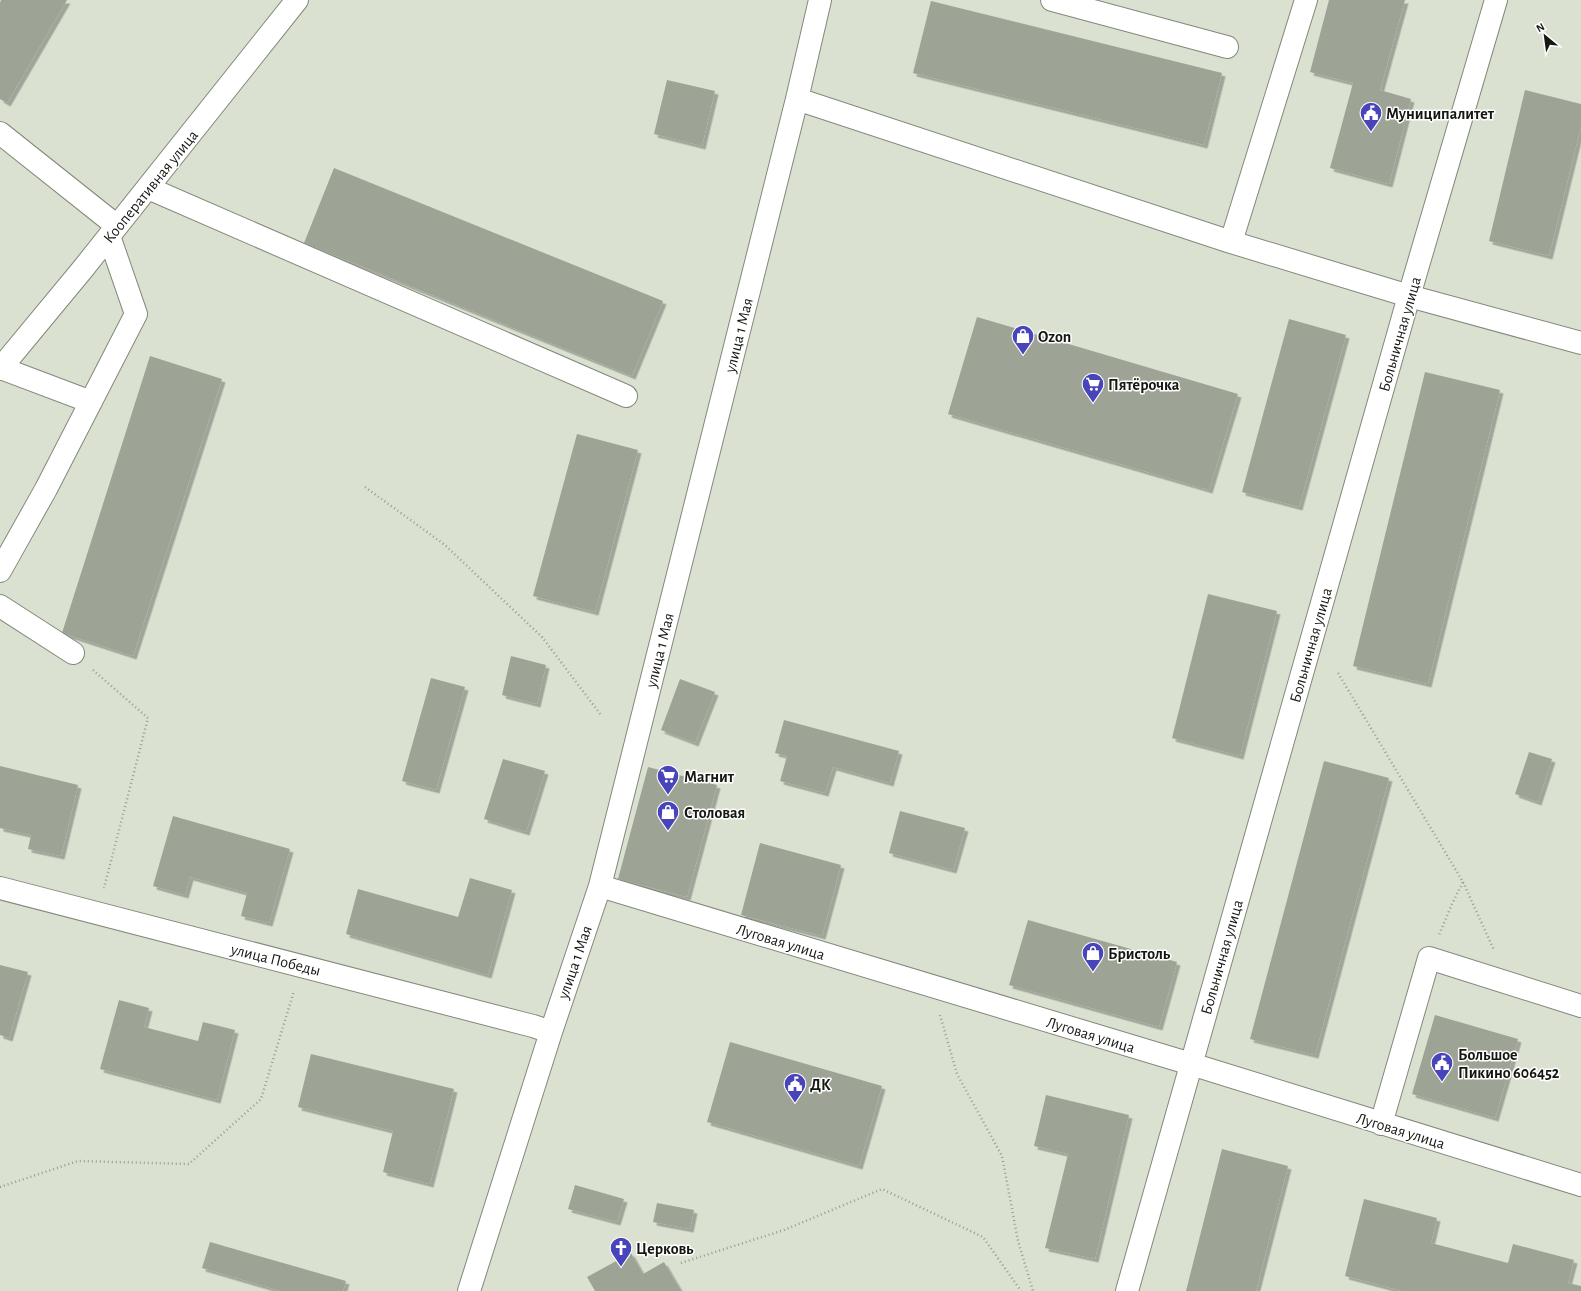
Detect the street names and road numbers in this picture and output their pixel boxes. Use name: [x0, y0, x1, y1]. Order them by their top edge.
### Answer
street label: Кооперативная улица: [100, 127, 202, 247]
street label: Больничная улица: [1376, 275, 1425, 394]
street label: улица 1 Мая: [722, 296, 757, 375]
street label: Больничная улица: [1287, 586, 1336, 705]
street label: улица 1 Мая: [643, 611, 678, 690]
street label: Больничная улица: [1198, 898, 1247, 1017]
street label: Луговая улица: [734, 921, 827, 964]
street label: улица 1 Мая: [555, 924, 596, 1002]
street label: улица Победы: [228, 941, 322, 980]
street label: Луговая улица: [1044, 1014, 1137, 1057]
street label: Луговая улица: [1354, 1110, 1447, 1153]

